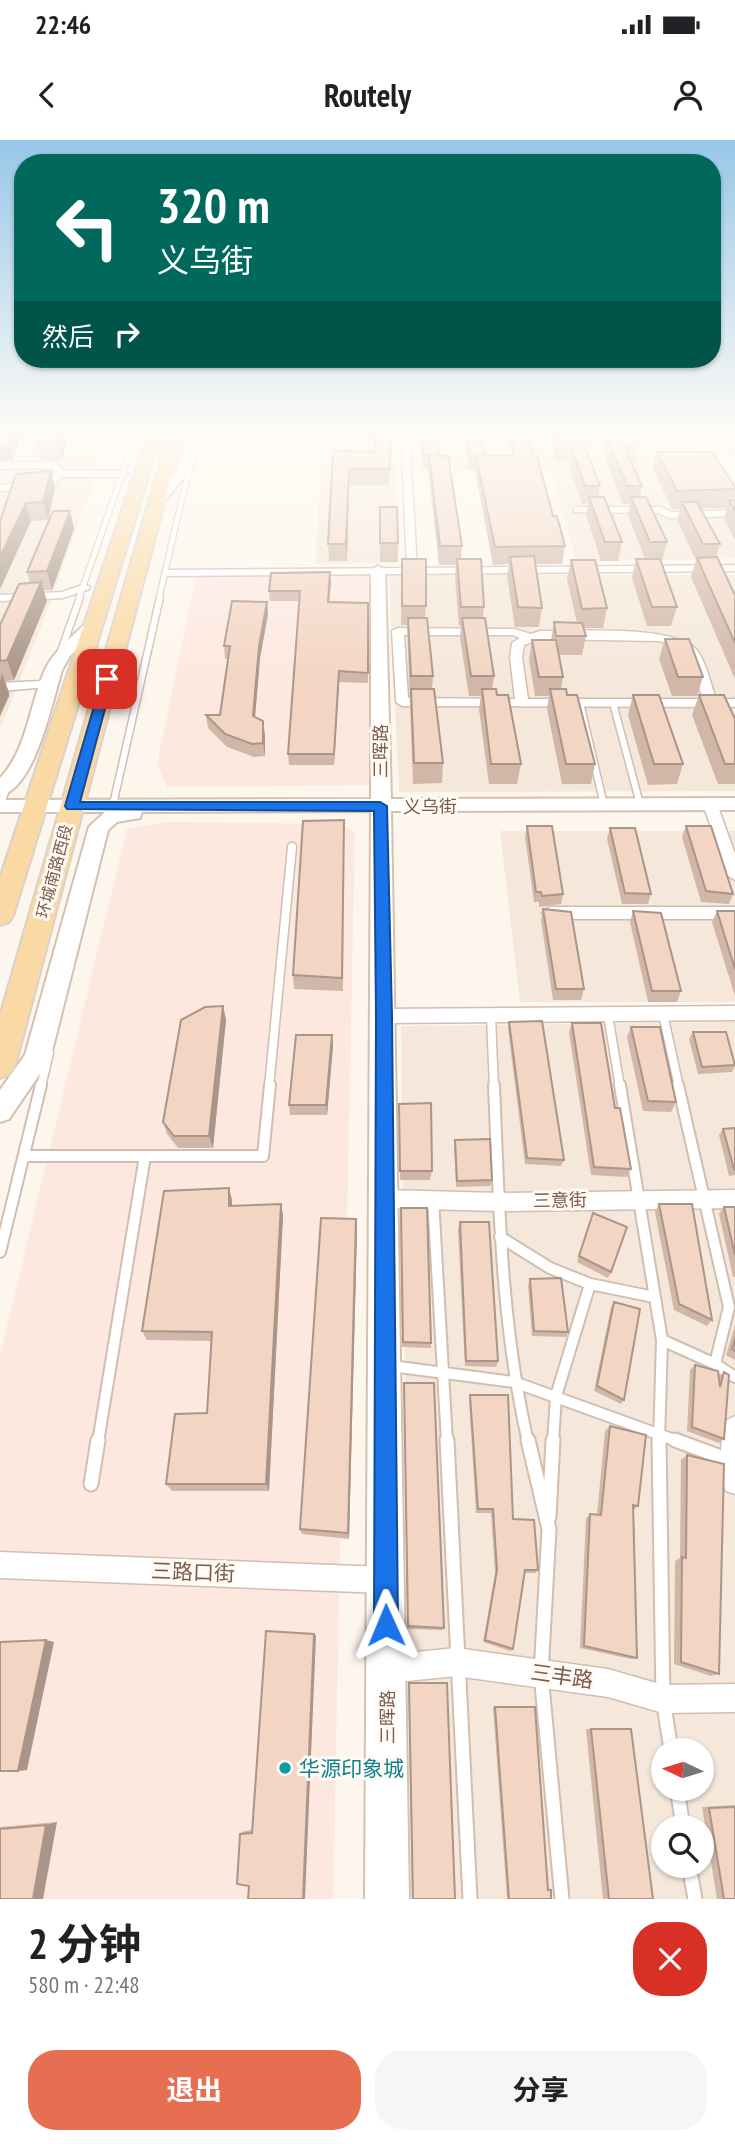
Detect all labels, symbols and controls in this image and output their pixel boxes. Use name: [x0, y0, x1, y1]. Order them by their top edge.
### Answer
text: 22:46: [35, 8, 91, 41]
text: Routely: [324, 74, 411, 116]
icon: back: [28, 76, 66, 114]
icon: person: [669, 76, 707, 114]
text: 320 m: [157, 173, 270, 237]
icon: left: [42, 182, 133, 273]
text: 义乌街: [157, 239, 253, 281]
icon: right: [108, 315, 146, 353]
text: 然后: [42, 320, 94, 353]
pin: [77, 649, 137, 709]
icon: arrive: [88, 660, 126, 698]
street label: 三晖路: [369, 724, 392, 778]
street label: 义乌街: [403, 795, 457, 818]
street label: 环城南路西段: [32, 822, 76, 920]
street label: 三意街: [533, 1188, 587, 1212]
street label: 三路口街: [151, 1557, 235, 1587]
position arrow: [349, 1588, 423, 1662]
street label: 三丰路: [529, 1658, 595, 1694]
street label: 三晖路: [376, 1690, 399, 1744]
north arrow: [651, 1738, 714, 1801]
map controls: [651, 1738, 714, 1878]
place label: 华源印象城: [299, 1755, 404, 1782]
marker: 华源印象城: [277, 1760, 293, 1776]
button: search: [651, 1815, 714, 1878]
text: 2 分钟: [28, 1916, 141, 1971]
button: close: [633, 1922, 707, 1996]
text: 580 m · 22:48: [28, 1970, 140, 1999]
button: 退出: [28, 2050, 361, 2130]
button: 分享: [375, 2050, 707, 2130]

